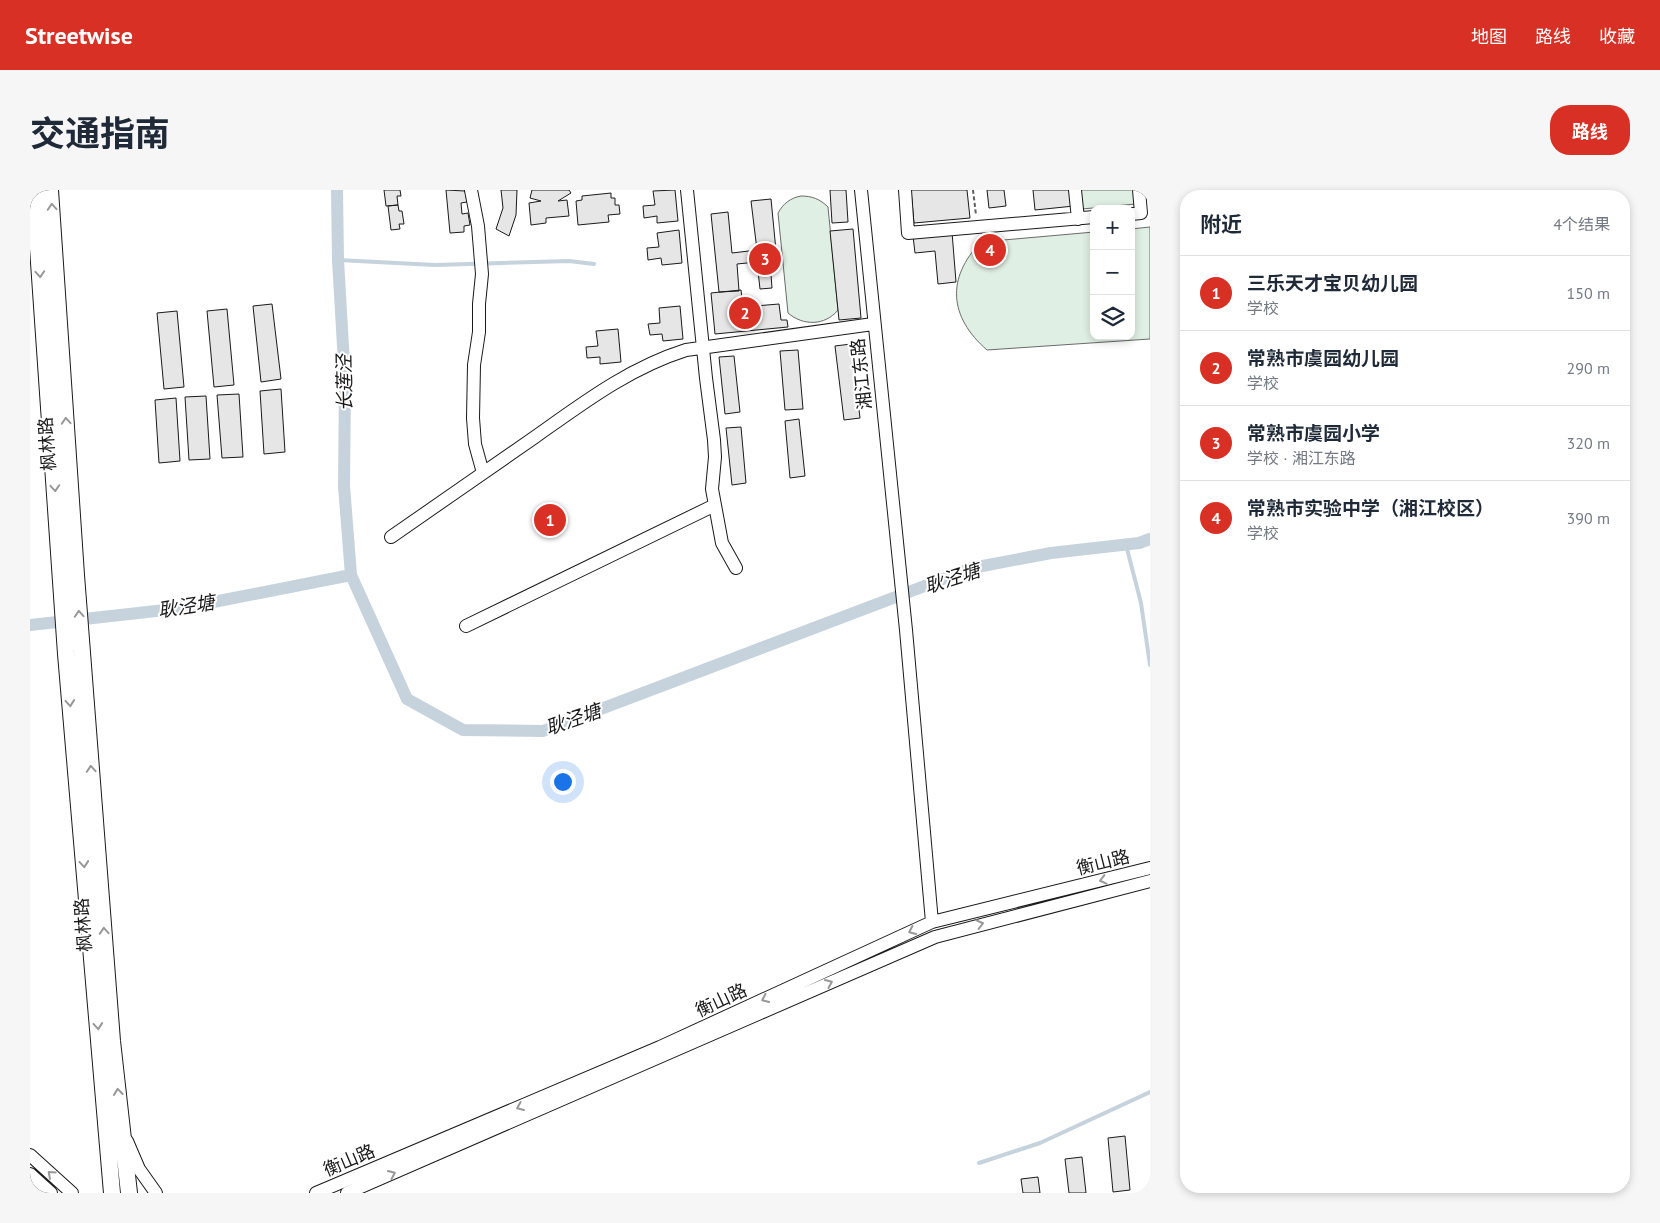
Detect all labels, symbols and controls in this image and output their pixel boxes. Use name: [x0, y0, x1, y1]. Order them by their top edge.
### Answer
text: Streetwise: [25, 20, 133, 51]
text: 地图: [1471, 25, 1507, 48]
text: 路线: [1535, 25, 1571, 48]
text: 收藏: [1599, 25, 1635, 48]
button: 路线: [1550, 105, 1630, 155]
text: 交通指南: [30, 110, 170, 156]
one-way arrow: [46, 203, 57, 211]
map controls: [1090, 205, 1135, 340]
button: +: [1090, 205, 1135, 250]
text: 附近: [1200, 211, 1242, 238]
text: 4个结果: [1553, 214, 1610, 234]
pin: 4: [974, 231, 1006, 269]
pin: 3: [749, 240, 781, 278]
button: −: [1090, 250, 1135, 295]
one-way arrow: [35, 270, 46, 278]
text: 三乐天才宝贝幼儿园: [1247, 271, 1418, 295]
text: 1: [1211, 283, 1221, 303]
text: 150 m: [1567, 283, 1610, 303]
pin: 2: [729, 294, 761, 332]
button: layers: [1090, 295, 1135, 340]
text: 学校: [1247, 298, 1279, 318]
street label: 湘江东路: [846, 337, 876, 411]
text: 常熟市虞园幼儿园: [1247, 346, 1399, 370]
water label: 长莲泾: [331, 352, 356, 412]
text: 2: [1211, 358, 1221, 378]
text: 290 m: [1567, 358, 1610, 378]
text: 学校: [1247, 373, 1279, 393]
street label: 枫林路: [34, 416, 60, 472]
one-way arrow: [61, 417, 72, 425]
text: 常熟市虞园小学: [1247, 421, 1380, 445]
text: 3: [1211, 433, 1221, 453]
text: 320 m: [1567, 433, 1610, 453]
text: 学校 · 湘江东路: [1247, 448, 1356, 468]
one-way arrow: [49, 484, 60, 492]
text: 常熟市实验中学（湘江校区）: [1247, 496, 1494, 520]
pin: 1: [534, 501, 566, 539]
text: 4: [1211, 508, 1221, 528]
text: 390 m: [1567, 508, 1610, 528]
text: 学校: [1247, 523, 1279, 543]
water label: 耿泾塘: [921, 557, 986, 598]
water label: 耿泾塘: [156, 589, 219, 622]
one-way arrow: [74, 610, 85, 618]
water label: 耿泾塘: [542, 697, 607, 740]
one-way arrow: [65, 699, 76, 707]
one-way arrow: [86, 764, 97, 772]
your location: [550, 769, 576, 795]
street label: 衡山路: [1074, 844, 1132, 880]
one-way arrow: [78, 861, 89, 869]
one-way arrow: [1098, 874, 1107, 885]
street label: 枫林路: [70, 897, 96, 953]
one-way arrow: [976, 919, 985, 930]
one-way arrow: [908, 925, 917, 936]
one-way arrow: [98, 926, 109, 934]
street label: 衡山路: [692, 978, 750, 1022]
one-way arrow: [824, 978, 833, 989]
one-way arrow: [761, 993, 770, 1003]
one-way arrow: [92, 1023, 103, 1031]
one-way arrow: [113, 1088, 124, 1096]
one-way arrow: [516, 1100, 525, 1111]
street label: 衡山路: [320, 1139, 378, 1181]
one-way arrow: [387, 1169, 396, 1180]
one-way arrow: [48, 1171, 57, 1180]

